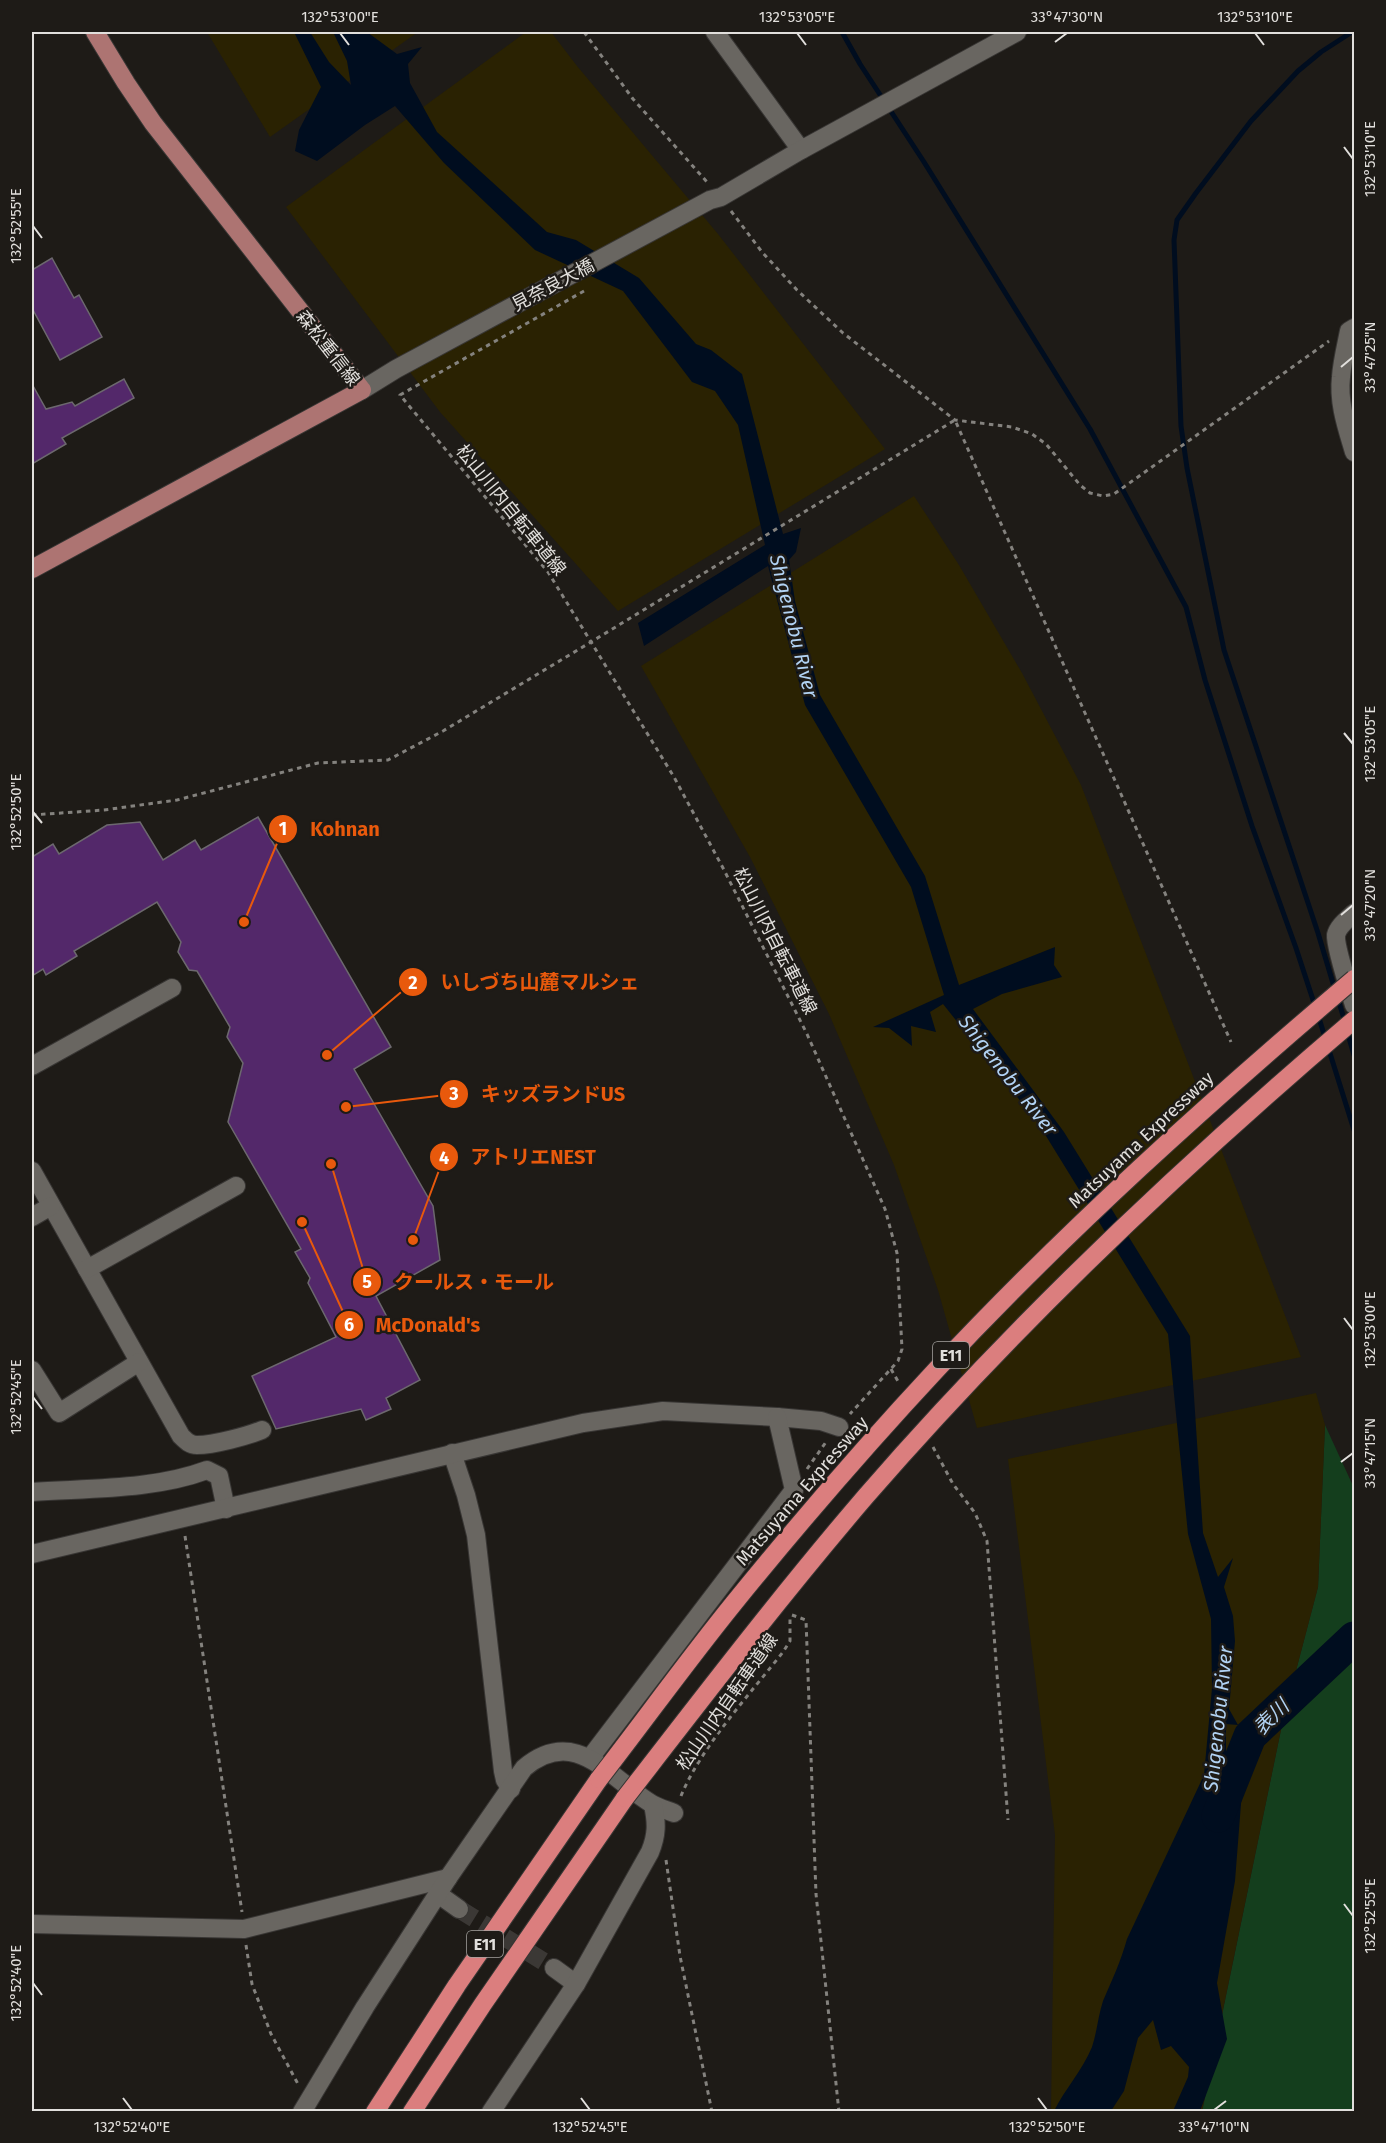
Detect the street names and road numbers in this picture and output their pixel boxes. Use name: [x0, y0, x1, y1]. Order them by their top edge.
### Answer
street label: 見奈良大橋: [508, 254, 598, 316]
street label: 森松重信線: [292, 306, 364, 390]
street label: 松山川内自転車道線: [451, 440, 571, 580]
street label: 松山川内自転車道線: [728, 864, 822, 1018]
street label: Matsuyama Expressway: [1064, 1067, 1218, 1213]
road number: E11: [933, 1342, 969, 1368]
street label: Matsuyama Expressway: [731, 1412, 873, 1570]
street label: 松山川内自転車道線: [672, 1629, 782, 1775]
road number: E11: [467, 1931, 503, 1957]

